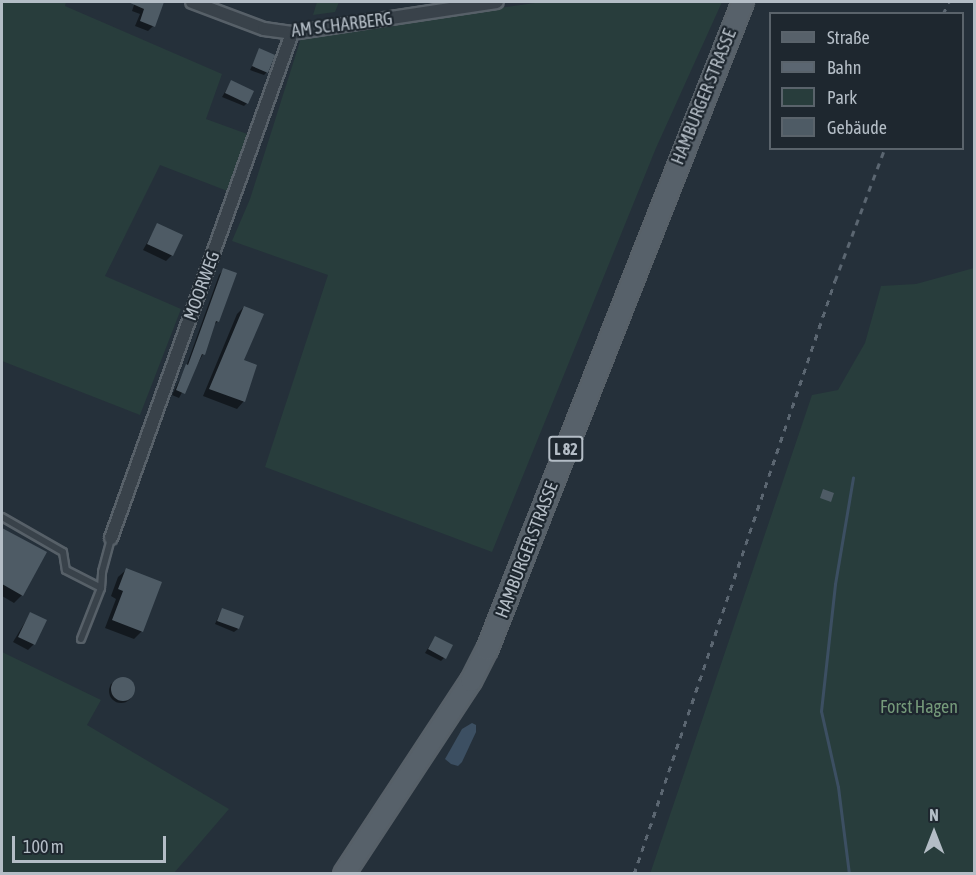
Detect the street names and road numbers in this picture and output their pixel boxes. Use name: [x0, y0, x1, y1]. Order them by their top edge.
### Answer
street label: AM SCHARBERG: [290, 8, 394, 42]
street label: HAMBURGER STRASSE: [667, 26, 741, 168]
street label: MOORWEG: [180, 248, 224, 324]
road number: L 82: [548, 436, 584, 462]
street label: HAMBURGER STRASSE: [491, 479, 563, 621]

